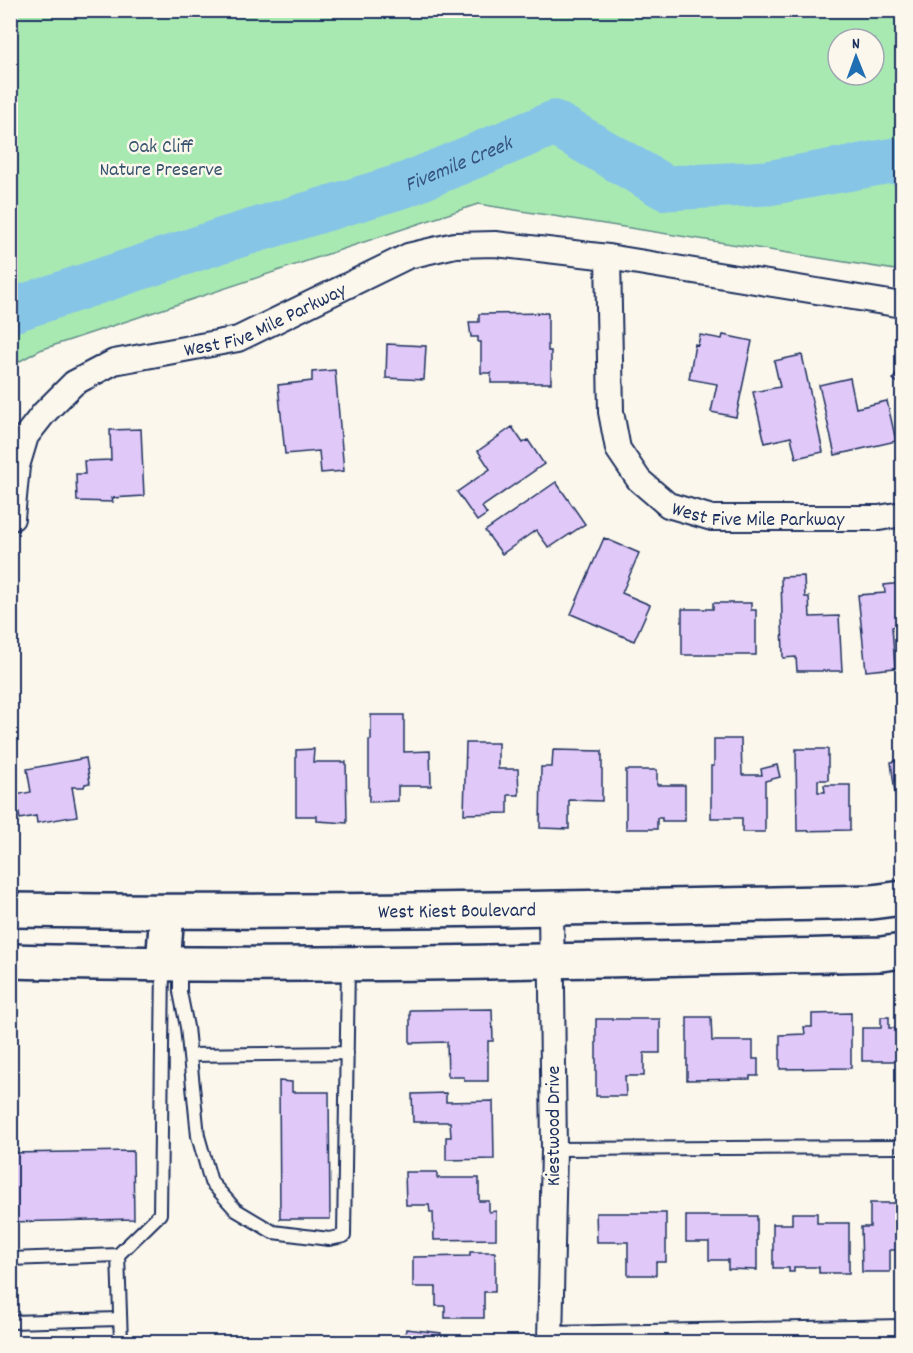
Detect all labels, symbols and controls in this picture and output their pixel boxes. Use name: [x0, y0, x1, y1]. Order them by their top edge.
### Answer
north arrow: [826, 27, 886, 87]
text: N: [852, 33, 860, 56]
water label: Fivemile Creek: [401, 129, 520, 201]
park label: Oak Cliff Nature Preserve: [99, 134, 223, 185]
street label: West Five Mile Parkway: [182, 277, 352, 366]
street label: West Five Mile Parkway: [668, 496, 845, 535]
street label: West Kiest Boulevard: [378, 897, 536, 927]
street label: Kiestwood Drive: [541, 1065, 569, 1186]

